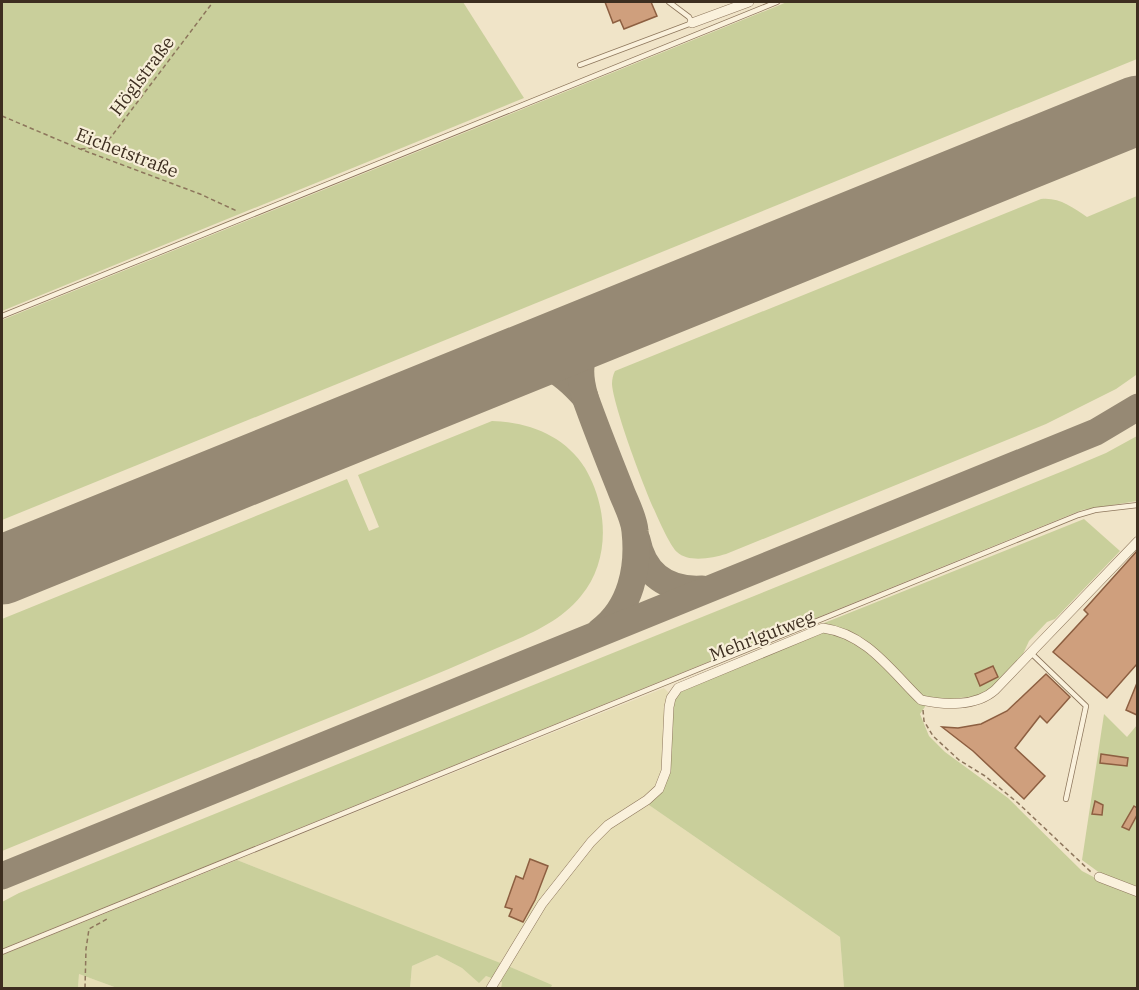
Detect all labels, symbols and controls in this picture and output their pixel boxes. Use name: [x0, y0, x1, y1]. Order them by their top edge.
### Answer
street label: Höglstraße: [104, 31, 179, 120]
street label: Eichetstraße: [73, 122, 182, 183]
street label: Mehrlgutweg: [706, 605, 818, 666]

